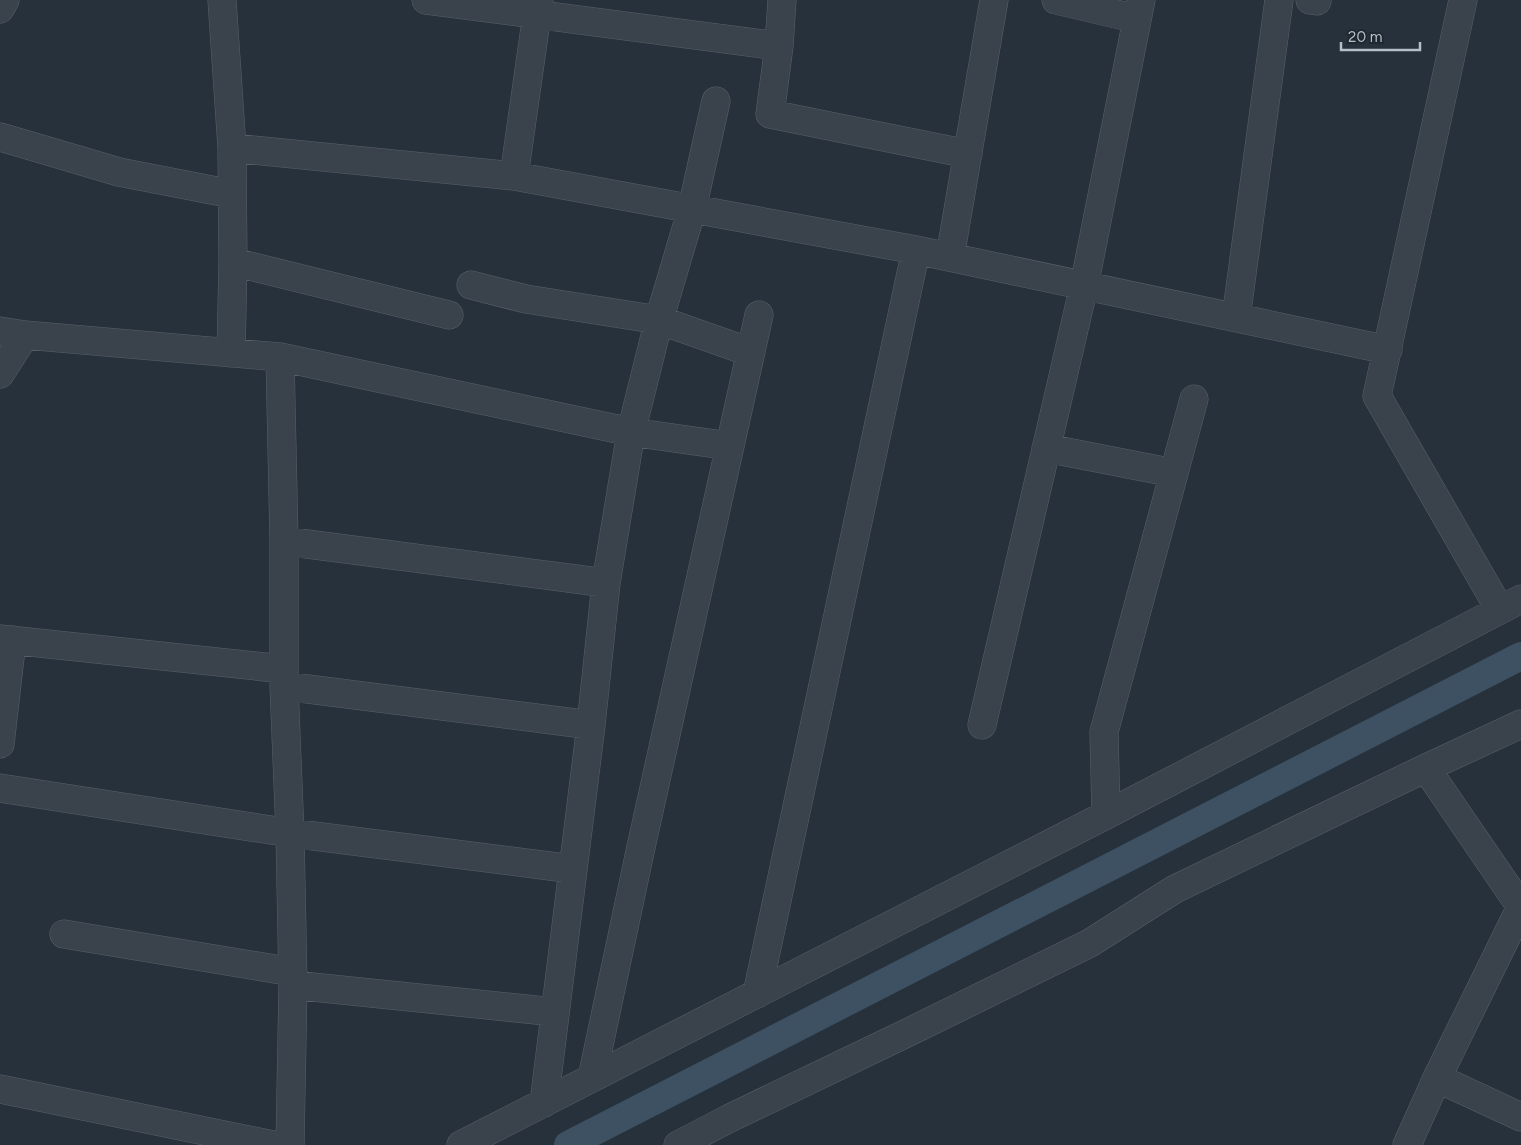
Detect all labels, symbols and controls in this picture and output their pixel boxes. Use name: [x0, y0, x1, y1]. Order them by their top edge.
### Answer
scale bar: [1341, 20, 1420, 52]
text: 20 m: [1348, 28, 1382, 46]

